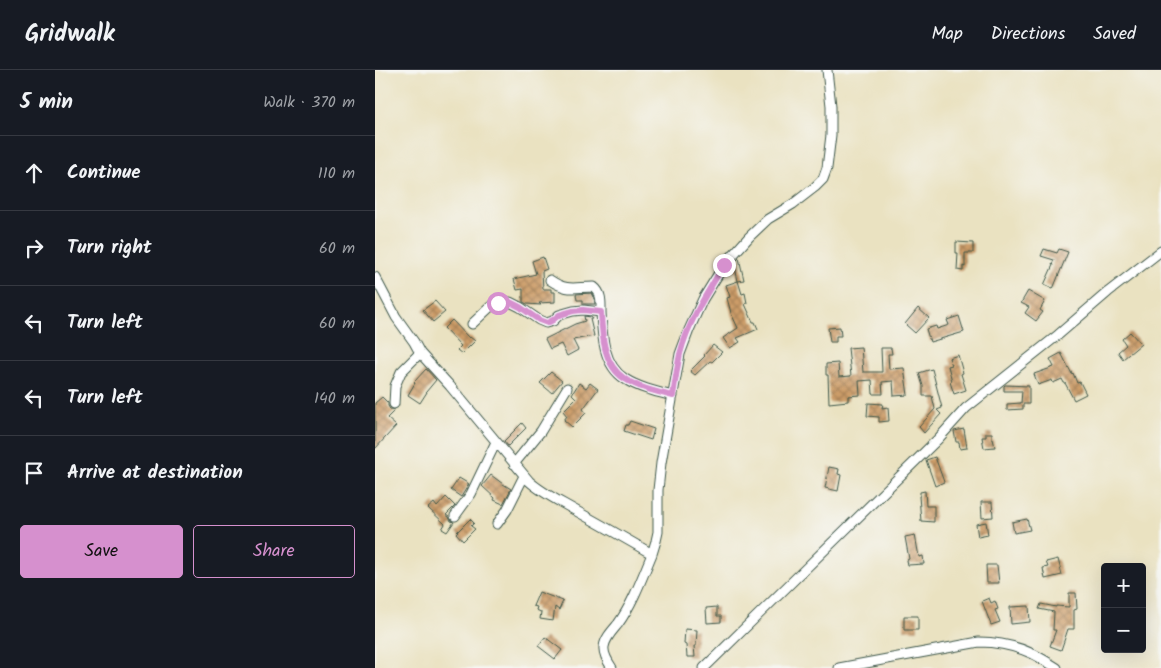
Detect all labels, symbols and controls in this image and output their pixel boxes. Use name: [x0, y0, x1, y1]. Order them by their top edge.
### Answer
text: Gridwalk: [25, 15, 115, 54]
text: Map: [931, 20, 963, 49]
text: Directions: [991, 20, 1065, 49]
text: Saved: [1093, 20, 1136, 49]
text: 5 min: [20, 86, 73, 119]
text: Walk · 370 m: [263, 90, 355, 115]
text: Continue: [67, 158, 140, 188]
icon: ahead: [20, 159, 48, 187]
text: 110 m: [318, 161, 355, 186]
text: Turn right: [67, 233, 152, 263]
icon: right: [20, 234, 48, 262]
text: 60 m: [319, 236, 355, 261]
route end: [713, 254, 736, 277]
route start: [487, 292, 510, 315]
text: Turn left: [67, 308, 142, 338]
icon: left: [20, 309, 48, 337]
text: 60 m: [319, 311, 355, 336]
text: Turn left: [67, 383, 142, 413]
icon: left: [20, 384, 48, 412]
text: 140 m: [314, 386, 355, 411]
text: Arrive at destination: [67, 458, 243, 488]
icon: arrive: [20, 459, 48, 487]
button: Save: [20, 525, 183, 578]
button: Share: [193, 525, 355, 578]
map controls: [1101, 563, 1146, 653]
button: +: [1101, 563, 1146, 608]
button: −: [1101, 608, 1146, 653]

